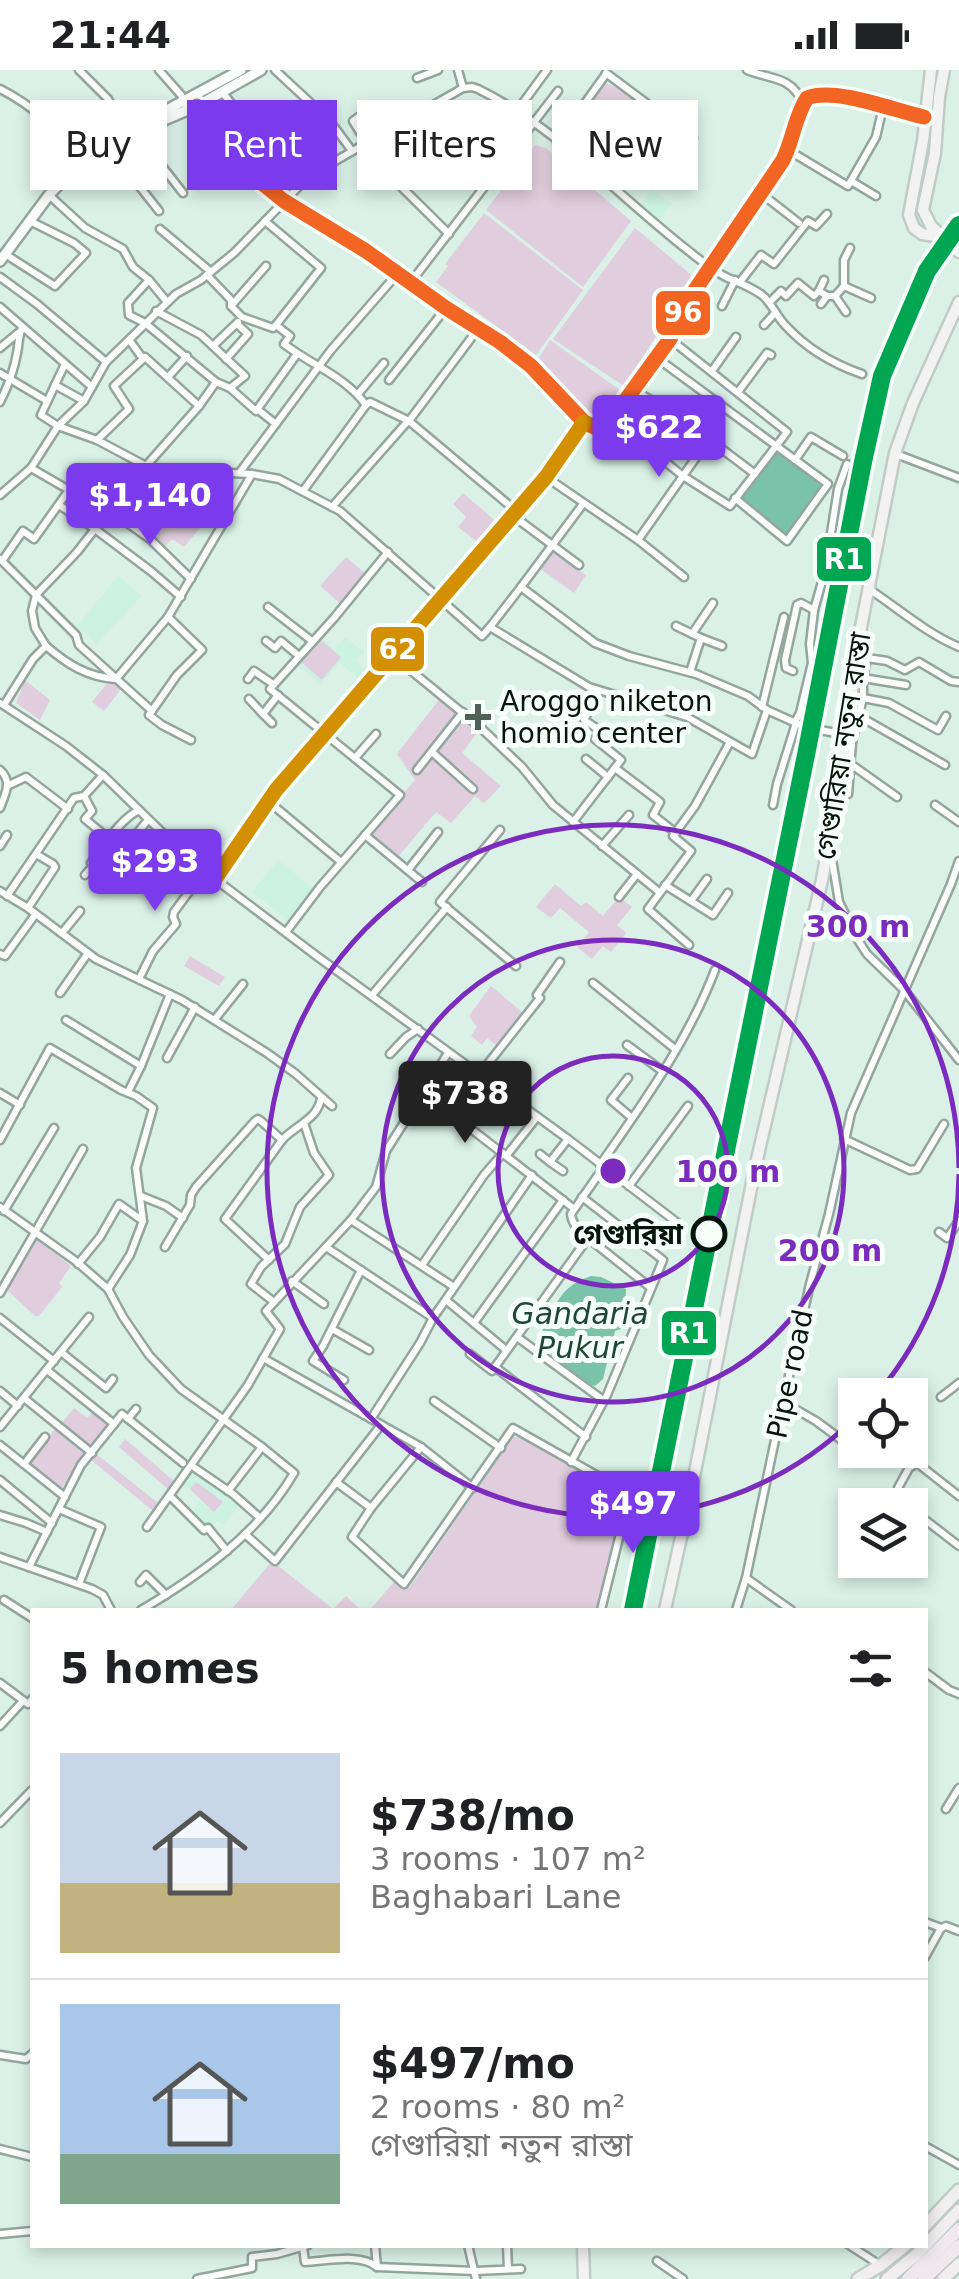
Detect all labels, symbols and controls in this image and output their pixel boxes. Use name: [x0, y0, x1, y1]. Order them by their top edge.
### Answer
text: 21:44: [50, 13, 171, 57]
chip: Buy: [30, 100, 167, 190]
chip: Rent: [187, 100, 337, 190]
chip: Filters: [357, 100, 532, 190]
chip: New: [552, 100, 698, 190]
line badge: 96: [654, 289, 712, 337]
text: 96: [664, 296, 702, 329]
pin: $622: [600, 395, 718, 480]
text: $622: [614, 408, 704, 446]
pin: $1,140: [69, 463, 231, 548]
text: $1,140: [88, 476, 212, 514]
line badge: R1: [815, 535, 873, 583]
text: R1: [823, 543, 865, 576]
line badge: 62: [369, 625, 426, 673]
street label: গেণ্ডারিয়া নতুন রাস্তা: [809, 629, 878, 862]
text: 62: [379, 633, 417, 666]
place label: Aroggo niketon homio center: [500, 685, 713, 750]
marker: Aroggo niketon homio center: [465, 704, 491, 730]
pin: $293: [96, 829, 214, 914]
text: $293: [110, 842, 200, 880]
text: 300 m: [806, 909, 910, 944]
pin: $738: [406, 1061, 524, 1146]
text: $738: [420, 1074, 510, 1112]
centre of rings: [595, 1153, 631, 1189]
text: 100 m: [676, 1154, 780, 1189]
marker: গেণ্ডারিয়া: [692, 1217, 726, 1251]
place label: গেণ্ডারিয়া: [573, 1218, 684, 1251]
text: 200 m: [778, 1233, 882, 1268]
water label: Gandaria Pukur: [511, 1296, 649, 1365]
street label: Pipe road: [760, 1307, 820, 1441]
line badge: R1: [660, 1309, 718, 1357]
text: R1: [668, 1317, 710, 1350]
map controls: [838, 1378, 928, 1578]
button: locate: [838, 1378, 928, 1468]
pin: $497: [574, 1471, 692, 1556]
text: $497: [588, 1484, 678, 1522]
button: layers: [838, 1488, 928, 1578]
icon: filters: [843, 1641, 898, 1696]
text: 5 homes: [60, 1644, 260, 1693]
text: $738/mo: [370, 1791, 575, 1840]
icon: home: [140, 1793, 260, 1913]
text: 3 rooms · 107 m²: [370, 1840, 646, 1878]
text: Baghabari Lane: [370, 1878, 621, 1916]
text: $497/mo: [370, 2039, 575, 2088]
icon: home: [140, 2044, 260, 2164]
text: 2 rooms · 80 m²: [370, 2088, 625, 2126]
text: গেণ্ডারিয়া নতুন রাস্তা: [370, 2126, 632, 2164]

